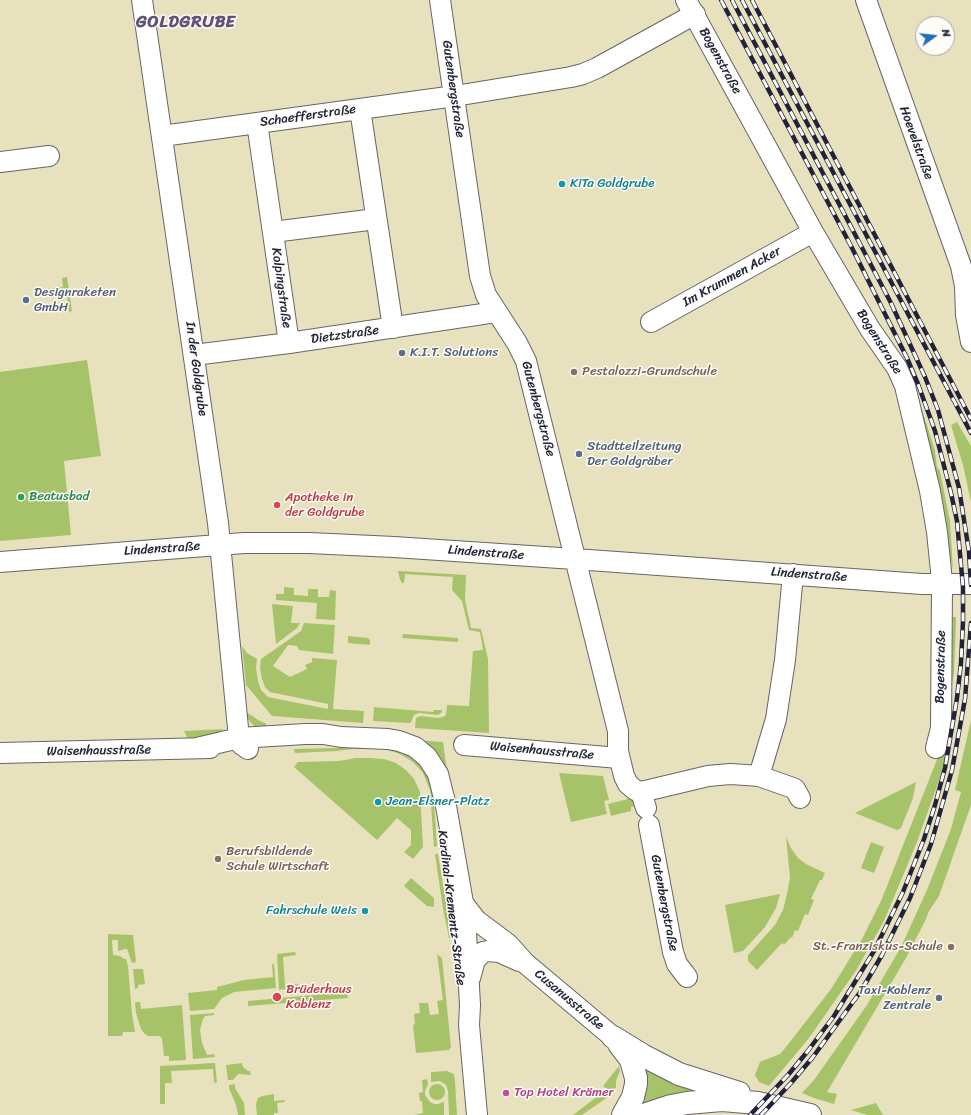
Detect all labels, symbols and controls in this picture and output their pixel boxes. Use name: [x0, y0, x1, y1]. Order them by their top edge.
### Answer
district label: GOLDGRUBE: [136, 13, 236, 33]
north arrow: [915, 16, 955, 56]
street label: Bogenstraße: [695, 25, 745, 97]
text: N: [936, 27, 956, 39]
street label: Gutenbergstraße: [438, 39, 468, 139]
street label: Schaefferstraße: [259, 102, 357, 130]
street label: Hoevelstraße: [895, 104, 937, 182]
place label: KiTa Goldgrube: [570, 176, 654, 192]
marker: KiTa Goldgrube: [557, 179, 567, 189]
street label: Im Krummen Acker: [680, 244, 784, 310]
street label: Kolpingstraße: [268, 247, 294, 329]
place label: Designraketen GmbH: [34, 285, 116, 316]
marker: Designraketen GmbH: [21, 295, 31, 305]
street label: Bogenstraße: [853, 307, 905, 377]
street label: In der Goldgrube: [182, 321, 210, 417]
street label: Dietzstraße: [310, 323, 380, 347]
place label: K.I.T. Solutions: [410, 345, 498, 361]
marker: K.I.T. Solutions: [397, 348, 407, 358]
street label: Gutenbergstraße: [518, 360, 558, 458]
place label: Pestalozzi-Grundschule: [582, 364, 717, 380]
marker: Pestalozzi-Grundschule: [569, 367, 579, 377]
place label: Stadtteilzeitung Der Goldgräber: [587, 439, 682, 470]
marker: Stadtteilzeitung Der Goldgräber: [574, 449, 584, 459]
place label: Beatusbad: [29, 489, 89, 505]
place label: Apotheke in der Goldgrube: [285, 490, 365, 521]
marker: Beatusbad: [16, 492, 26, 502]
marker: Apotheke in der Goldgrube: [272, 500, 282, 510]
street label: Lindenstraße: [123, 539, 201, 559]
street label: Lindenstraße: [447, 543, 525, 563]
street label: Lindenstraße: [770, 565, 848, 585]
street label: Bogenstraße: [933, 630, 949, 704]
street label: Waisenhausstraße: [489, 739, 595, 763]
street label: Waisenhausstraße: [47, 742, 151, 760]
place label: Jean-Elsner-Platz: [386, 794, 490, 810]
marker: Jean-Elsner-Platz: [373, 797, 383, 807]
street label: Kardinal-Krementz-Straße: [434, 829, 468, 987]
place label: Berufsbildende Schule Wirtschaft: [226, 844, 329, 875]
street label: Gutenbergstraße: [647, 853, 681, 953]
marker: Berufsbildende Schule Wirtschaft: [213, 854, 223, 864]
place label: Fahrschule Weis: [266, 903, 357, 919]
marker: Fahrschule Weis: [360, 906, 370, 916]
place label: St.-Franziskus-Schule: [813, 939, 943, 955]
marker: St.-Franziskus-Schule: [946, 942, 956, 952]
street label: Cusanusstraße: [531, 966, 607, 1034]
place label: Brüderhaus Koblenz: [286, 982, 352, 1013]
place label: Taxi-Koblenz Zentrale: [858, 983, 931, 1014]
marker: Brüderhaus Koblenz: [271, 991, 283, 1003]
marker: Taxi-Koblenz Zentrale: [934, 993, 944, 1003]
place label: Top Hotel Krämer: [514, 1085, 614, 1101]
marker: Top Hotel Krämer: [501, 1088, 511, 1098]

